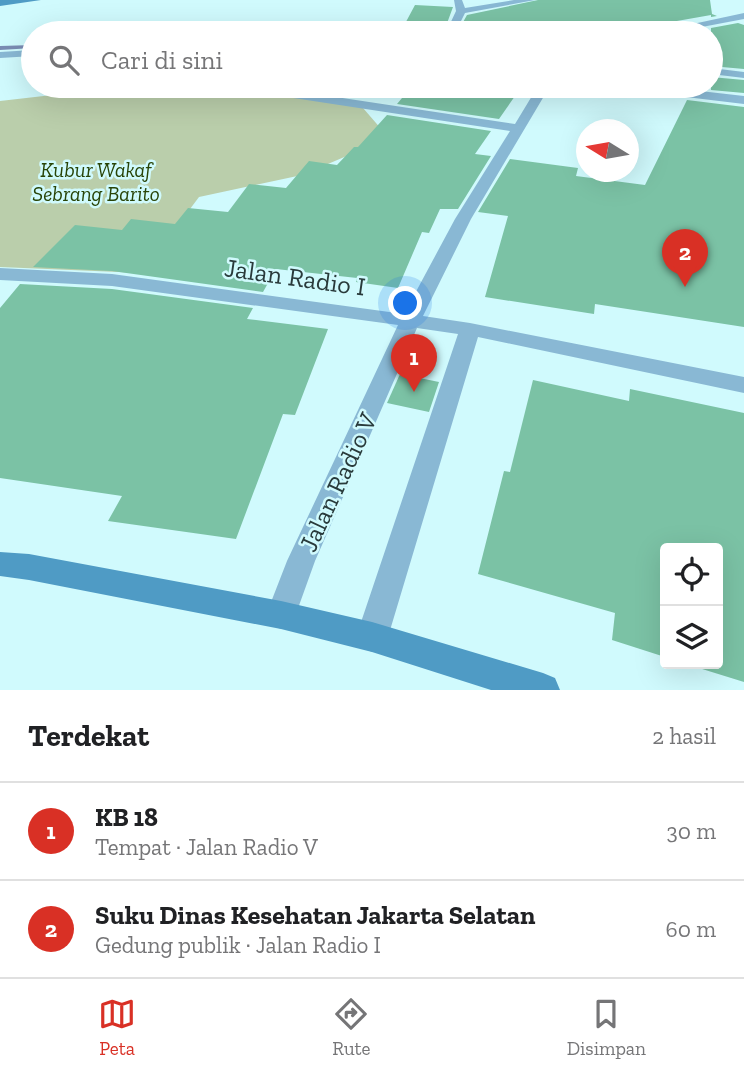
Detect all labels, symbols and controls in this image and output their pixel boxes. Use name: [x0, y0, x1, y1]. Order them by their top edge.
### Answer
search box: [21, 21, 723, 98]
icon: search: [45, 41, 83, 79]
text: Cari di sini: [101, 44, 223, 76]
north arrow: [576, 119, 639, 182]
park label: Kubur Wakaf Sebrang Barito: [32, 157, 160, 206]
pin: 2: [662, 229, 708, 287]
street label: Jalan Radio I: [223, 251, 367, 303]
your location: [388, 286, 422, 320]
pin: 1: [391, 334, 437, 392]
street label: Jalan Radio V: [292, 407, 384, 556]
map controls: [660, 543, 723, 669]
button: locate: [660, 543, 723, 606]
button: layers: [660, 606, 723, 669]
text: Terdekat: [28, 718, 149, 754]
text: 2 hasil: [652, 722, 716, 750]
text: KB 18: [95, 801, 158, 833]
text: 1: [46, 817, 56, 845]
text: 30 m: [666, 817, 716, 845]
text: Tempat · Jalan Radio V: [95, 833, 318, 861]
text: Suku Dinas Kesehatan Jakarta Selatan: [95, 899, 535, 931]
text: 2: [45, 915, 57, 943]
text: 60 m: [665, 915, 716, 943]
text: Gedung publik · Jalan Radio I: [95, 931, 381, 959]
tab: Peta: [98, 995, 136, 1060]
tab: Rute: [332, 995, 371, 1060]
tab: Disimpan: [567, 995, 646, 1060]

